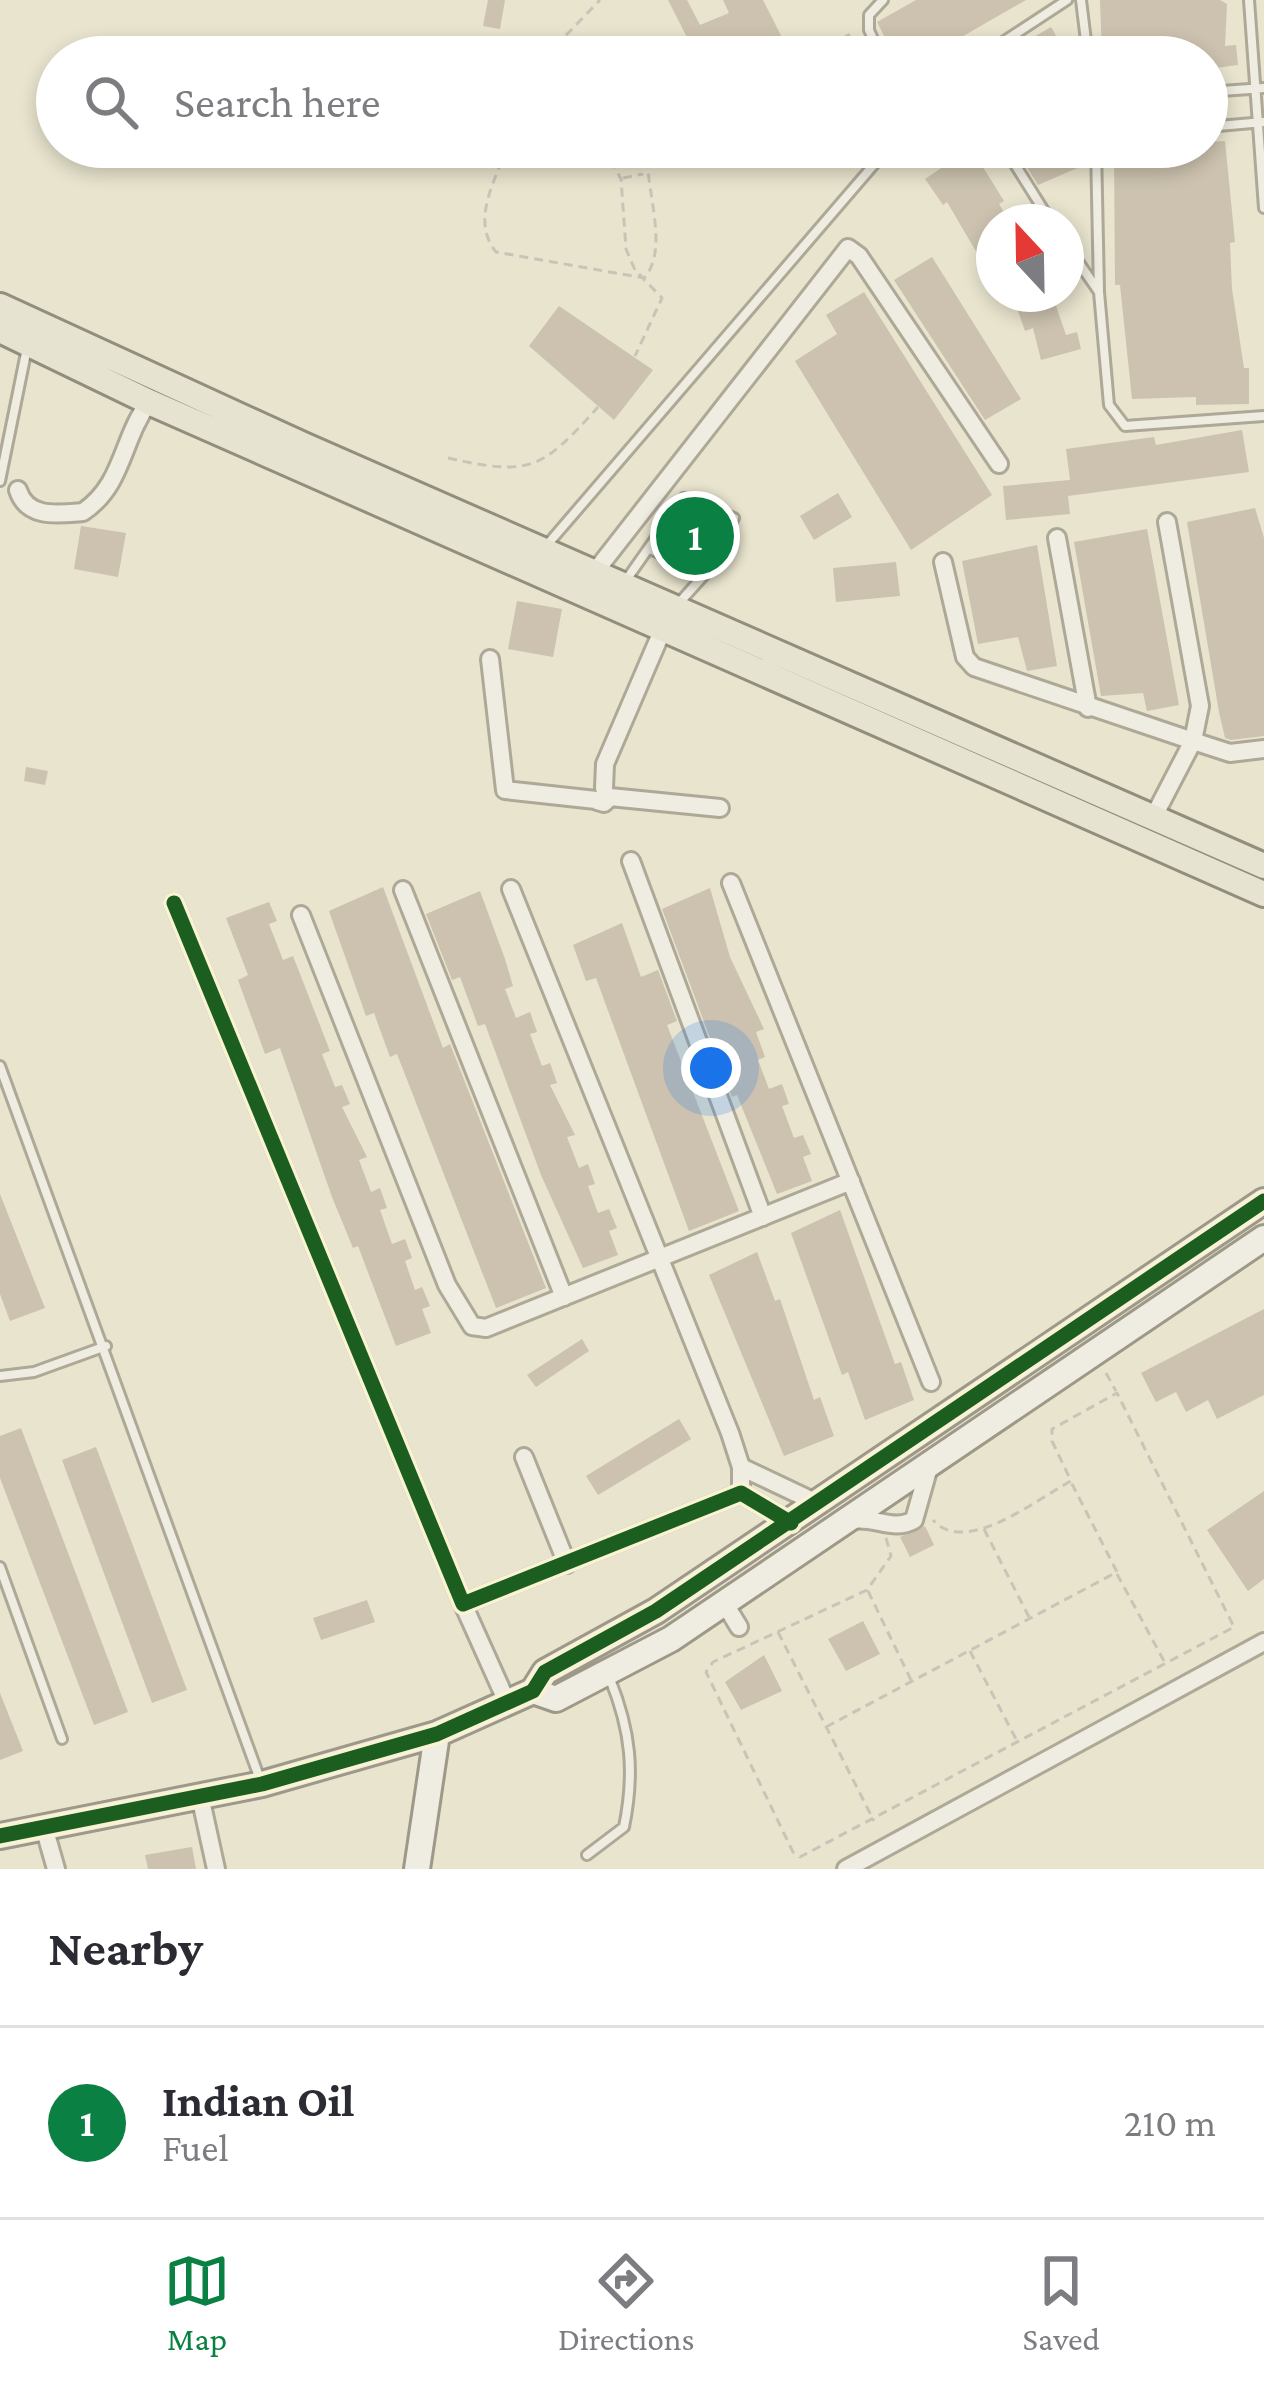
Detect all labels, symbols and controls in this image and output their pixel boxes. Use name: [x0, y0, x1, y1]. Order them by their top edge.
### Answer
search box: [36, 36, 1228, 168]
icon: search: [78, 69, 144, 135]
text: Search here: [174, 77, 381, 127]
north arrow: [976, 204, 1084, 312]
pin: 1: [656, 491, 734, 581]
your location: [681, 1038, 741, 1098]
text: Nearby: [48, 1919, 203, 1976]
text: Indian Oil: [162, 2076, 354, 2126]
text: 1: [80, 2101, 94, 2144]
text: 210 m: [1124, 2101, 1216, 2144]
text: Fuel: [162, 2126, 229, 2169]
tab: Map: [164, 2248, 230, 2357]
tab: Directions: [558, 2248, 695, 2357]
tab: Saved: [1023, 2248, 1100, 2357]

